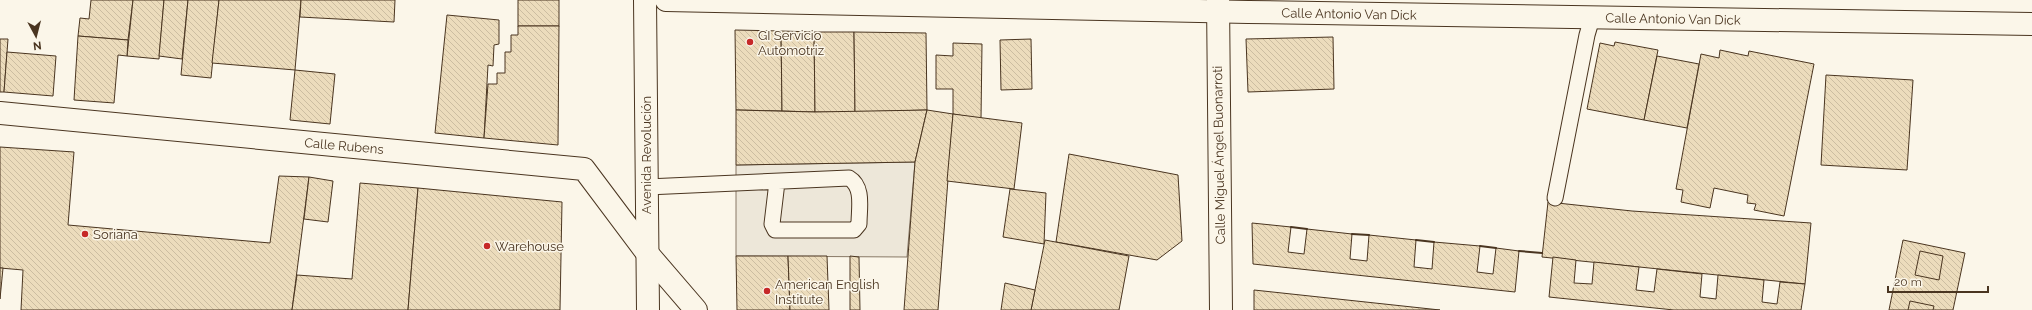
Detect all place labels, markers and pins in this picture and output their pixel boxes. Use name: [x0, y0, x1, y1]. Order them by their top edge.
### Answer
place label: GI Servicio Automotriz: [758, 28, 824, 58]
marker: GI Servicio Automotriz: [745, 37, 755, 47]
place label: Soriana: [93, 227, 138, 242]
marker: Soriana: [80, 229, 90, 239]
place label: Warehouse: [495, 239, 564, 254]
marker: Warehouse: [482, 241, 492, 251]
place label: American English Institute: [775, 277, 880, 307]
marker: American English Institute: [762, 286, 772, 296]

